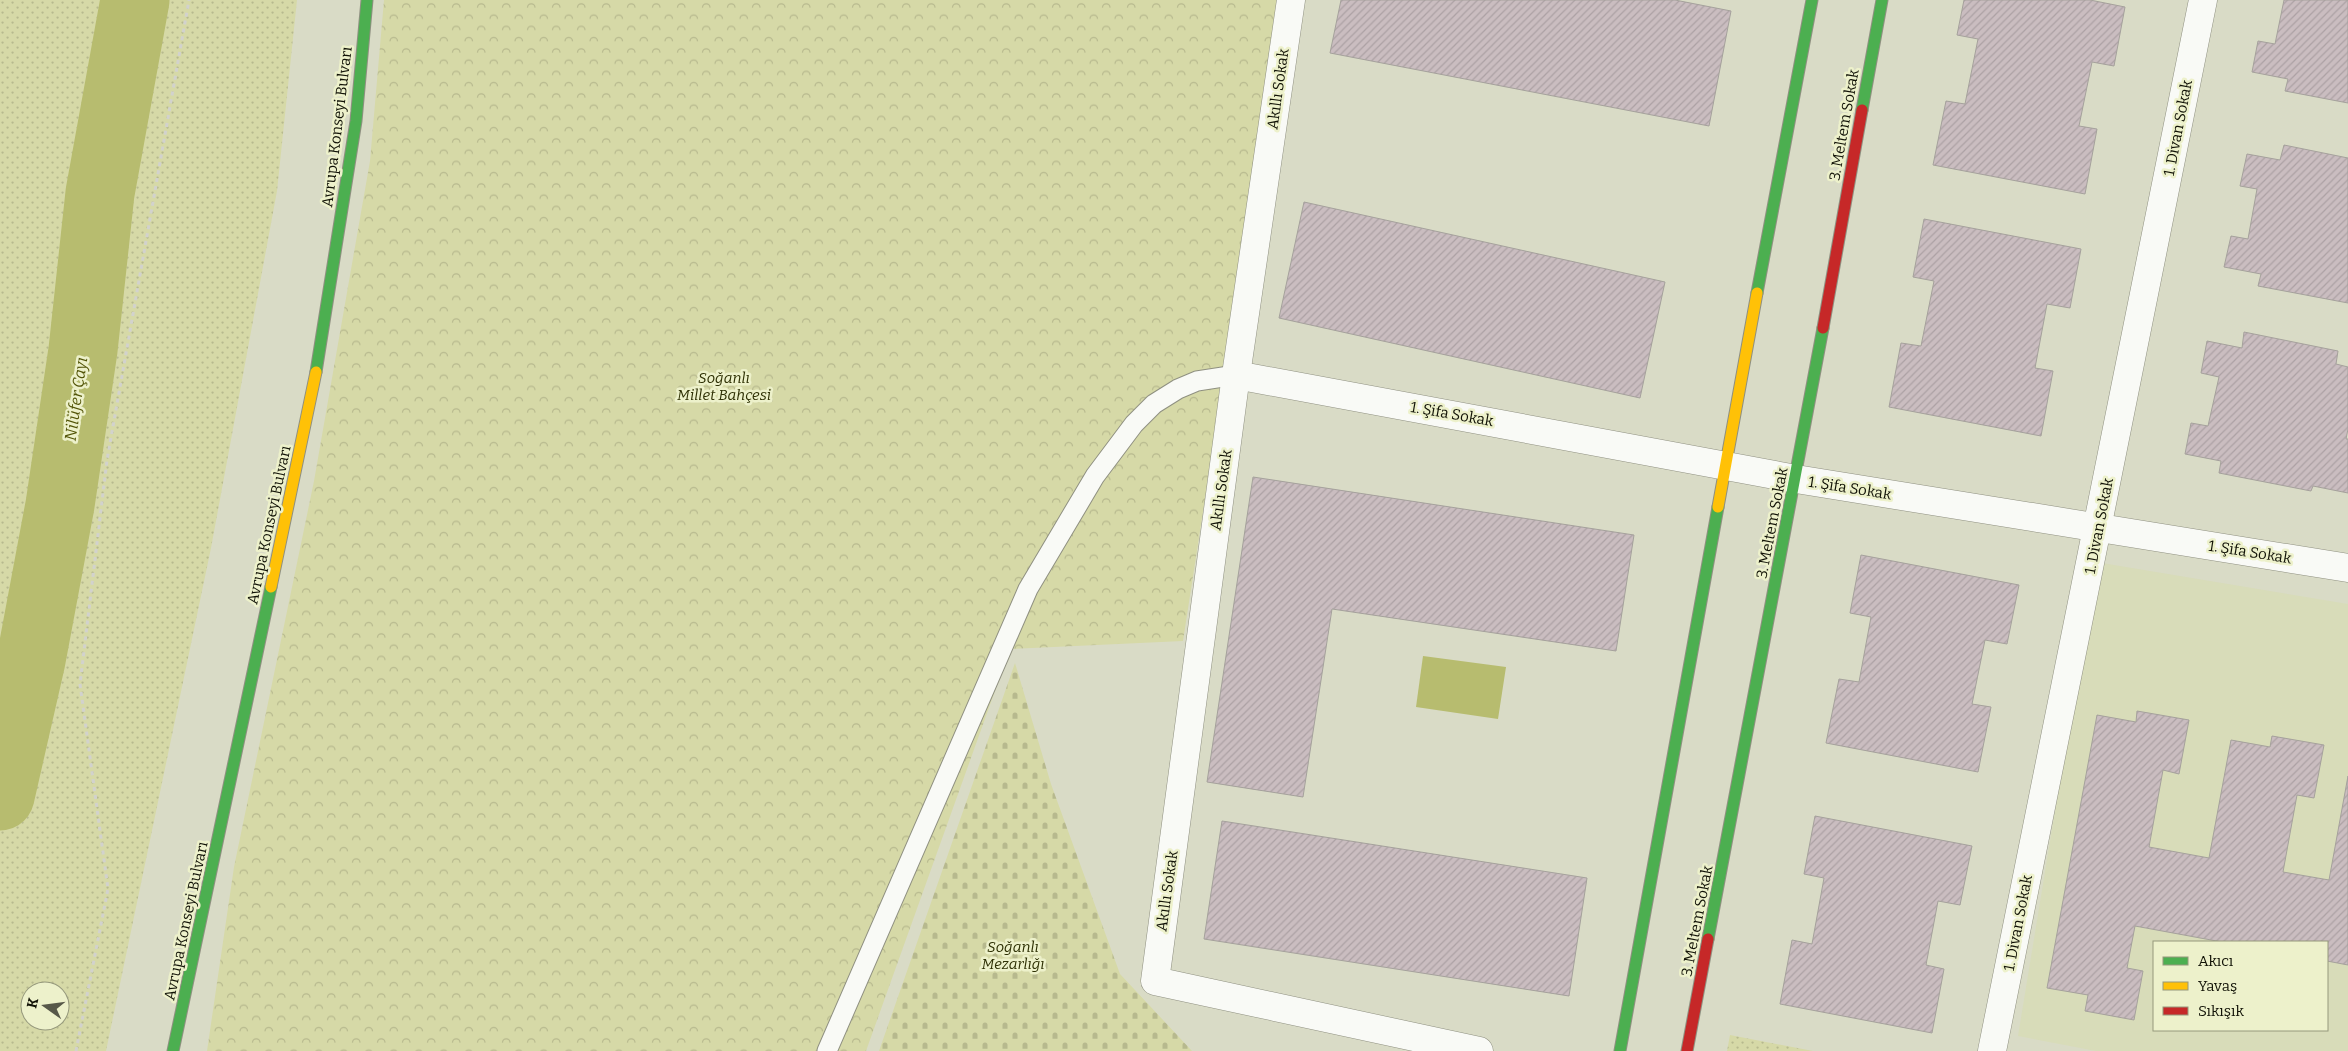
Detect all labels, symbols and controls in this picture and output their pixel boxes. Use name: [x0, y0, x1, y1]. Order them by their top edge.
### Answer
street label: Avrupa Konseyi Bulvarı: [318, 45, 356, 208]
street label: Akıllı Sokak: [1263, 47, 1293, 131]
street label: 3. Meltem Sokak: [1825, 67, 1863, 182]
street label: 1. Divan Sokak: [2160, 78, 2196, 178]
water label: Nilüfer Çayı: [61, 356, 91, 442]
park label: Soğanlı Millet Bahçesi: [677, 369, 771, 404]
street label: 1. Şifa Sokak: [1409, 398, 1495, 430]
street label: Avrupa Konseyi Bulvarı: [243, 444, 295, 606]
street label: Akıllı Sokak: [1206, 448, 1236, 532]
street label: 3. Meltem Sokak: [1752, 466, 1792, 580]
street label: 1. Şifa Sokak: [1807, 473, 1893, 504]
street label: 1. Divan Sokak: [2081, 476, 2117, 576]
street label: 1. Şifa Sokak: [2207, 537, 2293, 568]
street label: Avrupa Konseyi Bulvarı: [160, 840, 212, 1002]
street label: Akıllı Sokak: [1152, 849, 1182, 933]
street label: 3. Meltem Sokak: [1677, 864, 1717, 978]
street label: 1. Divan Sokak: [2000, 873, 2036, 973]
park label: Soğanlı Mezarlığı: [981, 938, 1045, 973]
legend: [2153, 941, 2328, 1031]
text: Akıcı: [2198, 952, 2234, 970]
text: Yavaş: [2198, 977, 2237, 995]
north arrow: [20, 981, 70, 1031]
text: K: [23, 996, 42, 1010]
text: Sıkışık: [2198, 1002, 2245, 1020]

